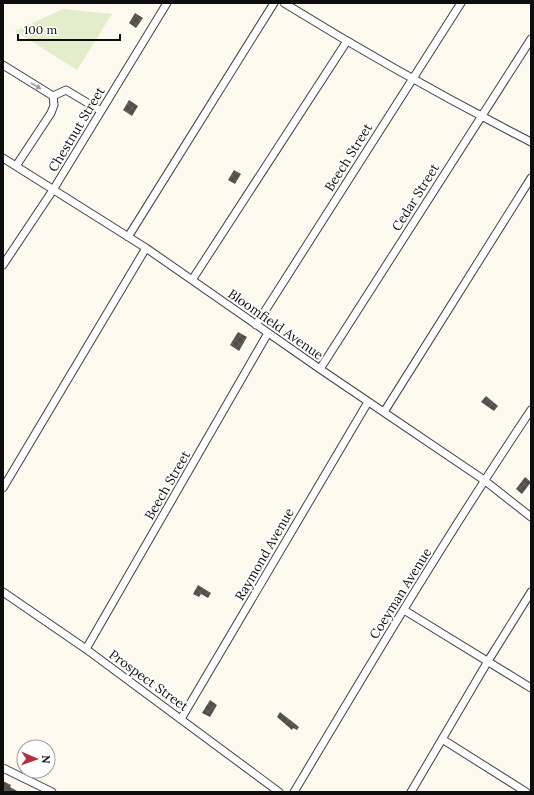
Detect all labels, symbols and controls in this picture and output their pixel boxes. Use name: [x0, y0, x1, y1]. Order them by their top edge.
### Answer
scale bar: [18, 16, 120, 42]
text: 100 m: [24, 22, 57, 37]
one-way arrow: [30, 83, 42, 90]
street label: Chestnut Street: [44, 84, 108, 175]
street label: Beech Street: [321, 120, 376, 194]
street label: Cedar Street: [388, 160, 443, 234]
street label: Bloomfield Avenue: [225, 285, 327, 364]
street label: Beech Street: [141, 448, 194, 523]
street label: Raymond Avenue: [231, 505, 298, 604]
street label: Coeyman Avenue: [366, 545, 435, 642]
street label: Prospect Street: [106, 646, 192, 715]
north arrow: [16, 739, 56, 779]
text: N: [39, 755, 53, 764]

